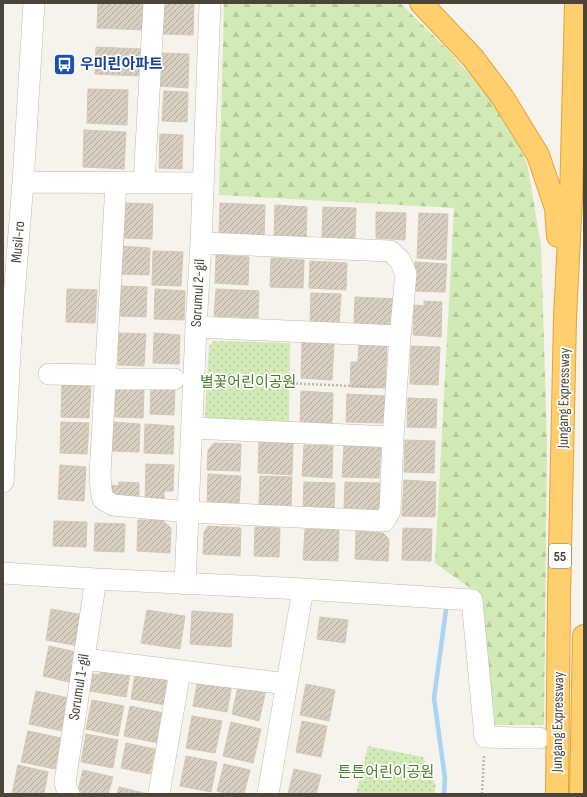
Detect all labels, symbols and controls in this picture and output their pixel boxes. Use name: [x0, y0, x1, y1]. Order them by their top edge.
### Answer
bus stop icon: 우미린아파트: [52, 51, 78, 77]
place label: 우미린아파트: [80, 55, 163, 74]
street label: Musil-ro: [7, 220, 29, 264]
street label: Sorumul 2-gil: [187, 259, 209, 327]
street label: Jungang Expressway: [554, 347, 574, 449]
park label: 별꽃어린이공원: [200, 373, 296, 392]
road number: 55: [549, 544, 571, 568]
street label: Sorumul 1-gil: [64, 652, 94, 722]
street label: Jungang Expressway: [548, 671, 568, 773]
park label: 튼튼어린이공원: [338, 763, 434, 782]

